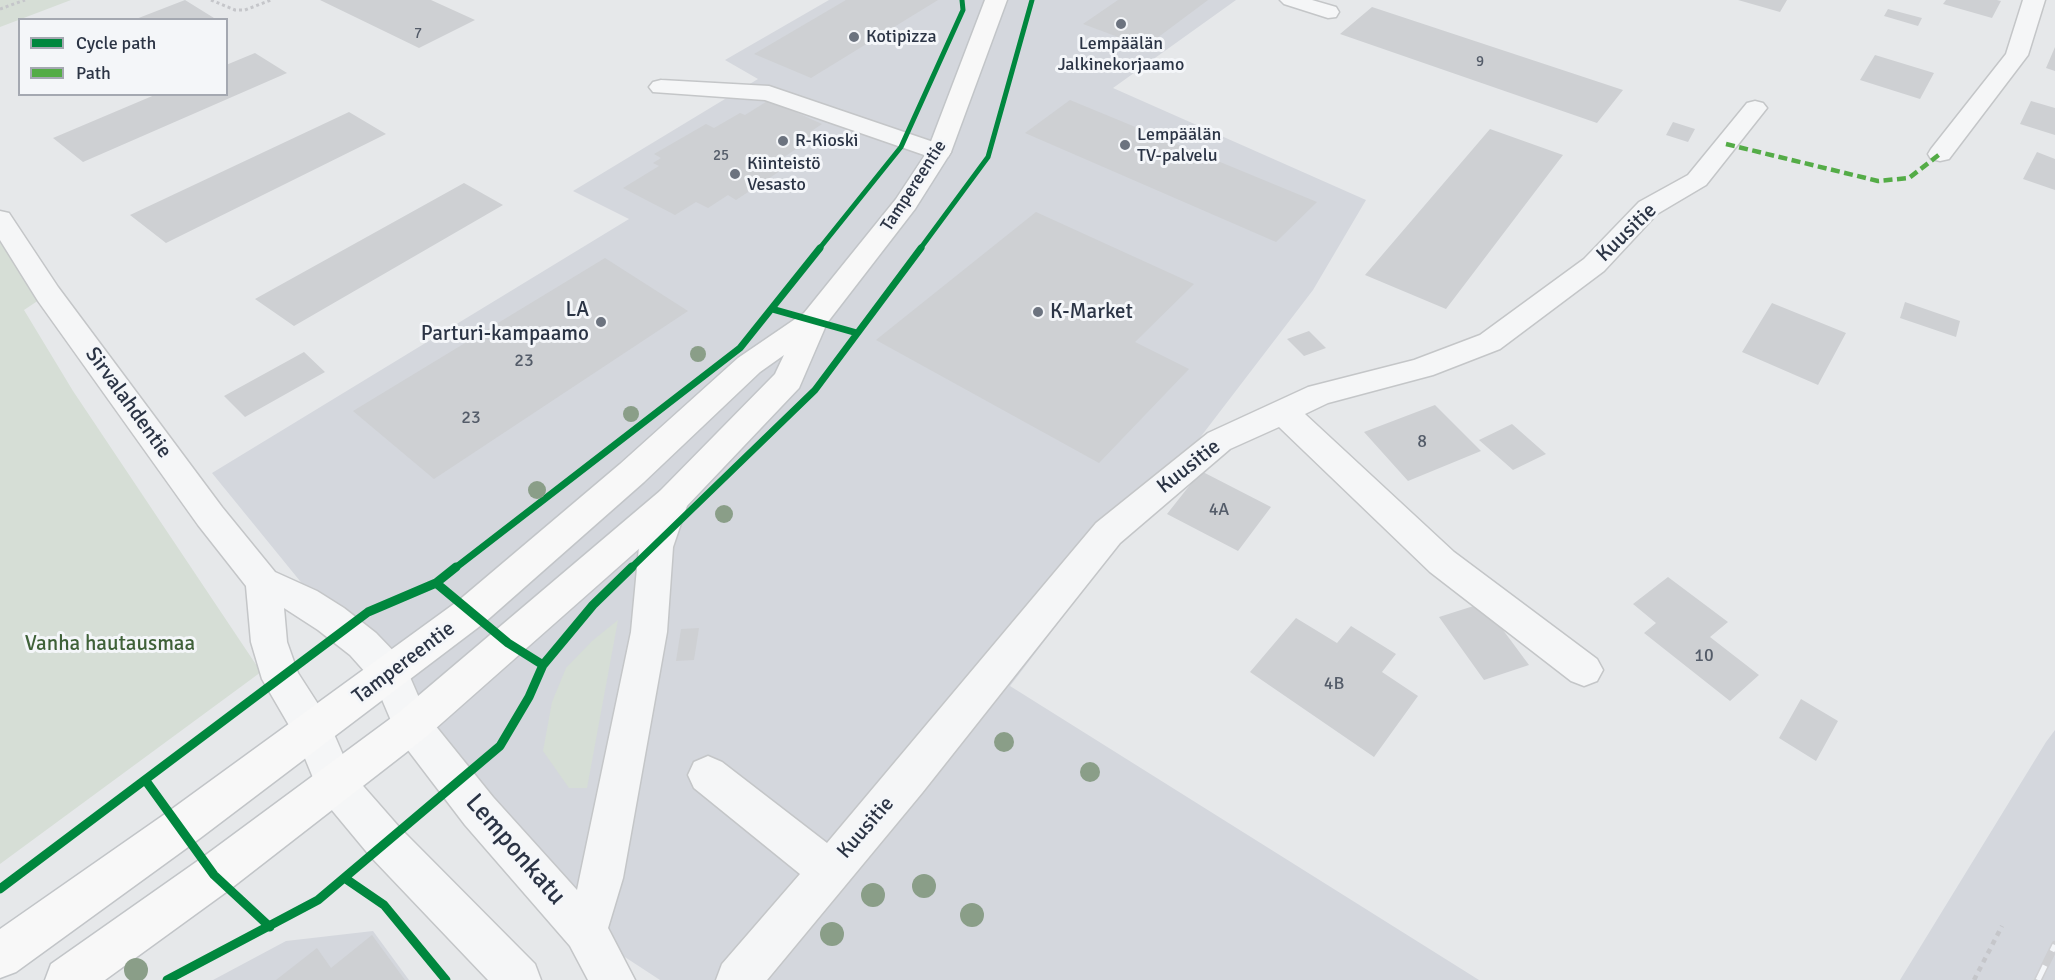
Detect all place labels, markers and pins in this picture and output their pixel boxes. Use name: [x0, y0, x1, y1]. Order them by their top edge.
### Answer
marker: Lempäälän Jalkinekorjaamo: [1114, 17, 1128, 31]
place label: Kotipizza: [866, 26, 937, 48]
marker: Kotipizza: [847, 30, 861, 44]
place label: Lempäälän Jalkinekorjaamo: [1058, 33, 1184, 76]
place label: Lempäälän TV-palvelu: [1137, 124, 1221, 166]
place label: R-Kioski: [795, 130, 858, 152]
marker: R-Kioski: [776, 134, 790, 148]
marker: Lempäälän TV-palvelu: [1118, 138, 1132, 152]
place label: Kiinteistö Vesasto: [747, 153, 821, 195]
marker: Kiinteistö Vesasto: [728, 167, 742, 181]
place label: LA Parturi-kampaamo: [421, 297, 589, 347]
place label: K-Market: [1050, 299, 1133, 325]
marker: K-Market: [1031, 305, 1045, 319]
marker: LA Parturi-kampaamo: [594, 315, 608, 329]

